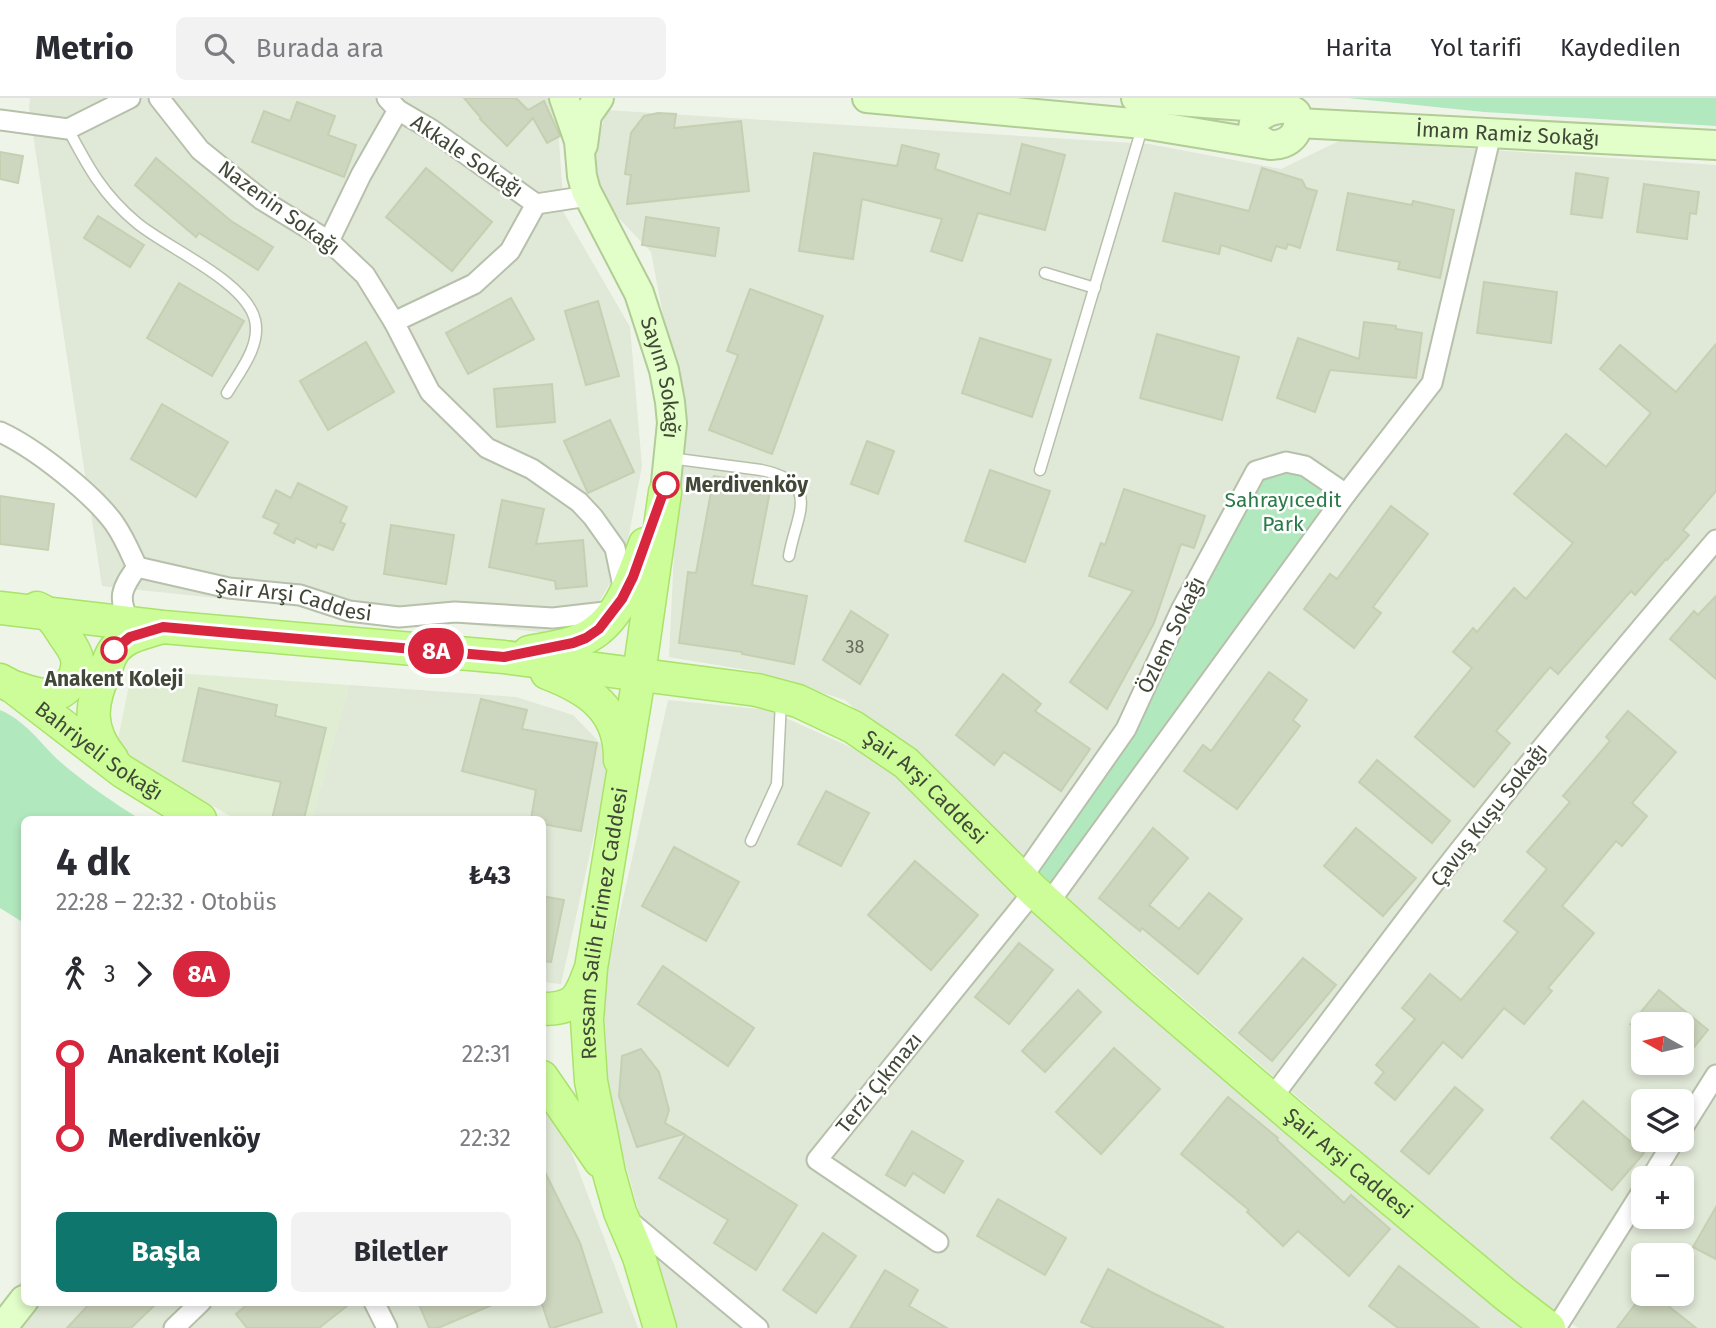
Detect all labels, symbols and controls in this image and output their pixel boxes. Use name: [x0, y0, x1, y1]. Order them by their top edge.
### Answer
search box: [176, 17, 666, 80]
text: Metrio: [35, 28, 134, 68]
icon: search: [200, 29, 238, 67]
text: Burada ara: [256, 33, 384, 64]
text: Harita: [1325, 34, 1392, 62]
text: Yol tarifi: [1430, 34, 1522, 62]
text: Kaydedilen: [1560, 34, 1681, 62]
street label: Akkale Sokağı: [406, 109, 528, 203]
street label: İmam Ramiz Sokağı: [1415, 116, 1600, 152]
street label: Nazenin Sokağı: [213, 155, 345, 261]
street label: Sayım Sokağı: [635, 313, 685, 440]
marker: Merdivenköy: [653, 472, 679, 498]
place label: Merdivenköy: [685, 472, 808, 498]
park label: Sahrayıcedit Park: [1224, 487, 1342, 537]
street label: Şair Arşi Caddesi: [213, 572, 373, 627]
street label: Özlem Sokağı: [1132, 572, 1210, 698]
line badge: 8A: [404, 628, 467, 674]
house number: 38: [846, 636, 865, 658]
marker: Anakent Koleji: [101, 637, 127, 663]
text: 8A: [422, 637, 450, 665]
place label: Anakent Koleji: [44, 666, 183, 692]
street label: Bahriyeli Sokağı: [30, 696, 168, 806]
street label: Şair Arşi Caddesi: [858, 724, 993, 850]
street label: Çavuş Kuşu Sokağı: [1425, 738, 1553, 892]
street label: Ressam Salih Erimez Caddesi: [574, 785, 634, 1061]
text: 4 dk: [56, 839, 130, 885]
text: ₺43: [468, 860, 511, 891]
text: 22:28 – 22:32 · Otobüs: [56, 888, 276, 916]
icon: walk: [56, 955, 94, 993]
icon: forward: [125, 955, 163, 993]
text: 3: [104, 960, 115, 988]
text: 8A: [187, 960, 216, 988]
north arrow: [1631, 1012, 1694, 1074]
map controls: [1631, 1012, 1694, 1306]
street label: Terzi Çıkmazı: [830, 1027, 928, 1139]
text: Anakent Koleji: [108, 1039, 280, 1070]
text: 22:31: [462, 1040, 511, 1068]
button: layers: [1631, 1089, 1694, 1152]
street label: Şair Arşi Caddesi: [1279, 1103, 1418, 1224]
text: Merdivenköy: [108, 1123, 260, 1154]
text: 22:32: [460, 1124, 511, 1152]
button: +: [1631, 1166, 1694, 1229]
button: Başla: [56, 1212, 277, 1292]
button: Biletler: [291, 1212, 511, 1292]
button: −: [1631, 1243, 1694, 1306]

